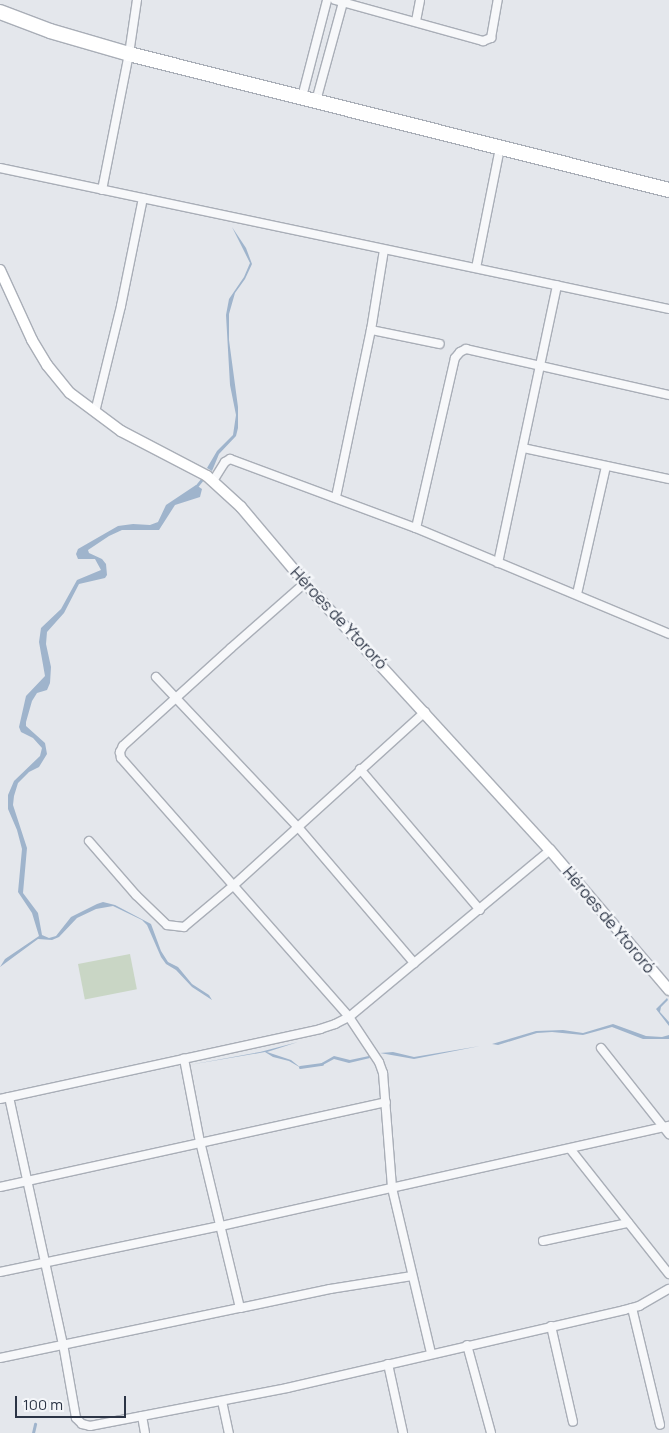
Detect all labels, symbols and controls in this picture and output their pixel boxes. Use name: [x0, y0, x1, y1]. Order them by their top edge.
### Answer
street label: Héroes de Ytororó: [287, 563, 391, 673]
street label: Héroes de Ytororó: [559, 863, 659, 977]
scale bar: [18, 1386, 129, 1418]
text: 100 m: [23, 1394, 63, 1415]

